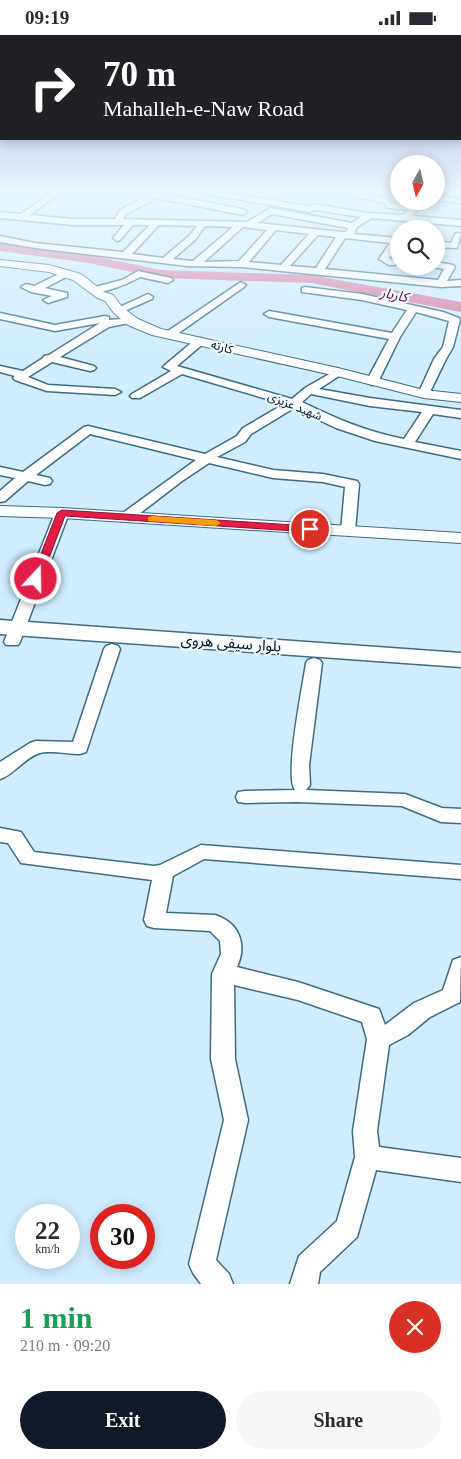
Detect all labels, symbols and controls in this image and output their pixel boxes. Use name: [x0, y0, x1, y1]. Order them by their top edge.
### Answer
text: 09:19: [25, 7, 69, 28]
icon: right: [20, 55, 85, 120]
text: 70 m: [103, 55, 176, 94]
text: Mahalleh-e-Naw Road: [103, 96, 304, 121]
north arrow: [390, 155, 445, 210]
map controls: [390, 155, 445, 275]
button: search: [390, 220, 445, 275]
water label: کاربار: [378, 285, 412, 307]
street label: کارته: [210, 337, 235, 357]
street label: شهید عزیزی: [266, 389, 324, 423]
pin: [289, 508, 331, 550]
icon: arrive: [296, 515, 324, 543]
position arrow: [9.0, 552, 61.0, 604]
street label: بلوار سیفی هروی: [180, 632, 282, 655]
speed limit sign: 30: [90, 1204, 155, 1269]
text: 22: [35, 1217, 60, 1244]
text: km/h: [35, 1242, 60, 1256]
text: 1 min: [20, 1301, 93, 1334]
button: close: [389, 1301, 441, 1353]
text: 210 m · 09:20: [20, 1337, 110, 1354]
button: Exit: [20, 1391, 226, 1449]
button: Share: [236, 1391, 441, 1449]

